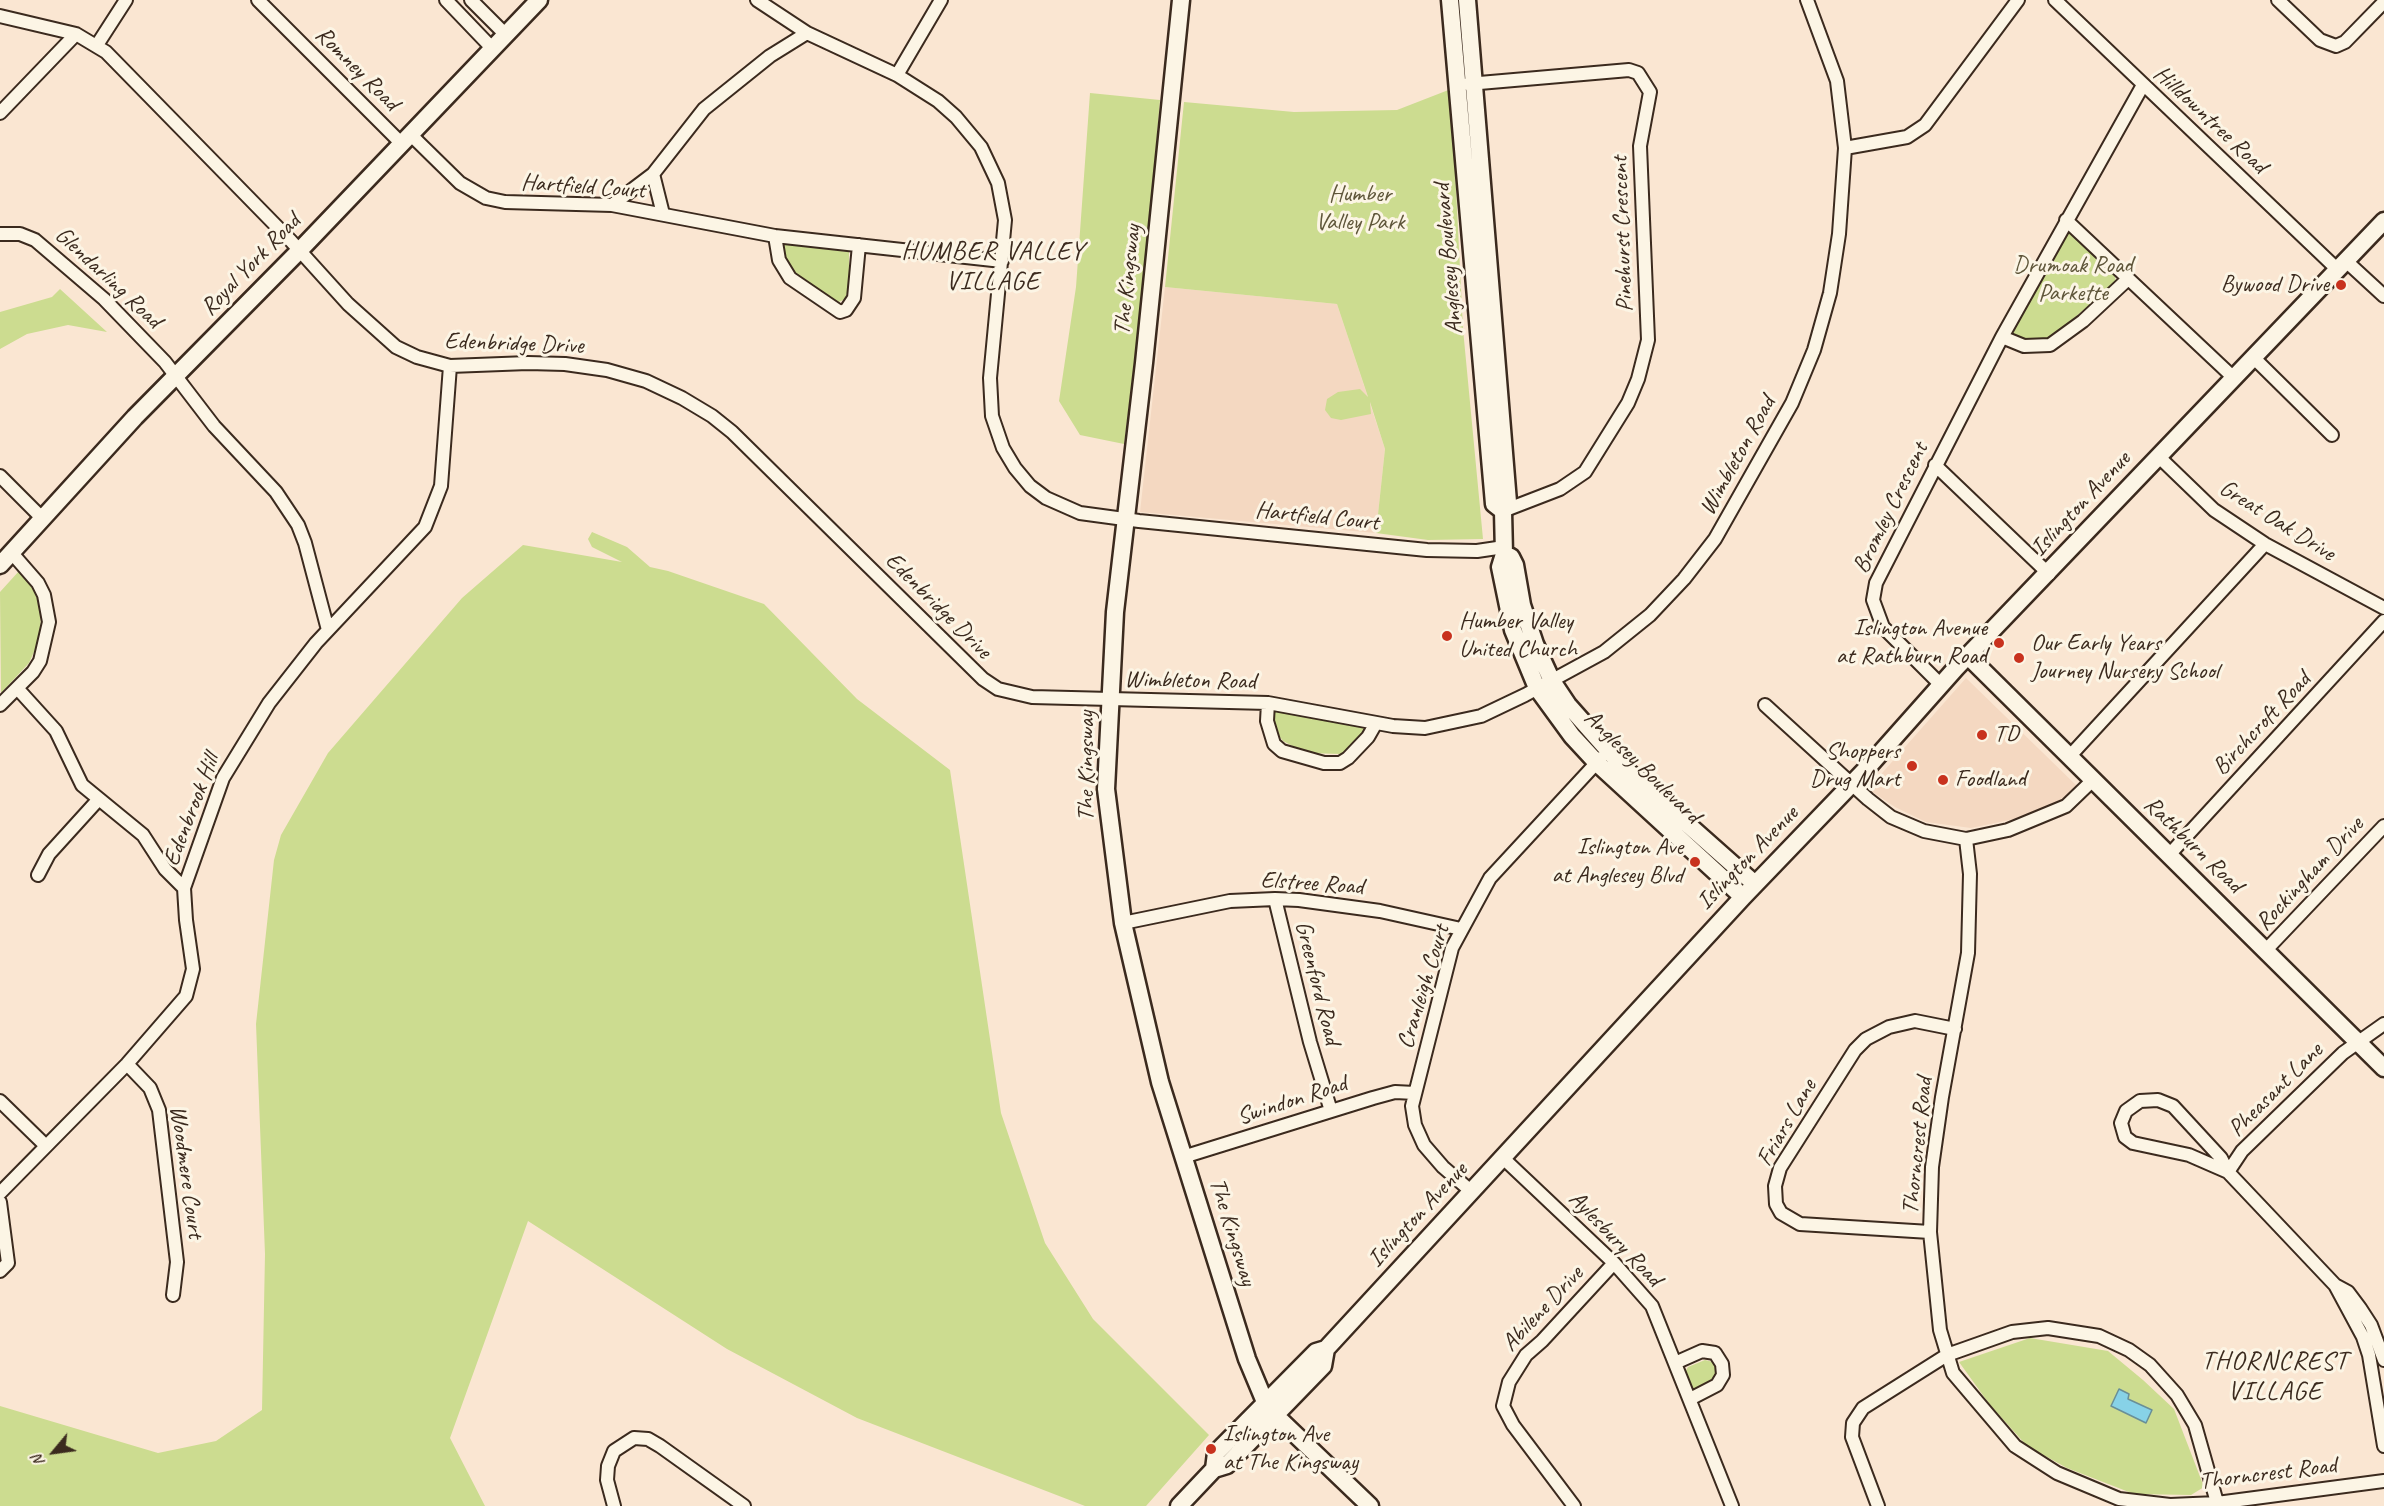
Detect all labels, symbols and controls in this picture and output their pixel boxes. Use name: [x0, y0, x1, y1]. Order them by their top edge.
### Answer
street label: Romney Road: [309, 21, 405, 117]
street label: Hilldowntree Road: [2147, 60, 2273, 180]
street label: Pinehurst Crescent: [1606, 155, 1640, 313]
street label: Hartfield Court: [520, 168, 646, 206]
park label: Humber Valley Park: [1315, 181, 1405, 237]
street label: Anglesey Boulevard: [1428, 182, 1470, 336]
street label: Royal York Road: [195, 208, 307, 322]
street label: Glendarling Road: [48, 221, 168, 335]
street label: The Kingsway: [1108, 223, 1148, 337]
district label: HUMBER VALLEY VILLAGE: [902, 236, 1084, 298]
park label: Drumoak Road Parkette: [2013, 252, 2133, 308]
place label: Bywood Drive: [2221, 271, 2329, 299]
marker: Bywood Drive: [2334, 278, 2348, 292]
street label: Edenbridge Drive: [444, 327, 584, 361]
street label: Wimbleton Road: [1694, 392, 1782, 520]
street label: Bromley Crescent: [1847, 438, 1935, 578]
street label: Islington Avenue: [2025, 445, 2137, 563]
street label: Great Oak Drive: [2214, 474, 2340, 568]
street label: Hartfield Court: [1254, 496, 1380, 538]
street label: Edenbridge Drive: [879, 547, 997, 665]
place label: Humber Valley United Church: [1459, 608, 1577, 664]
place label: Islington Avenue at Rathburn Road: [1836, 615, 1987, 671]
marker: Humber Valley United Church: [1440, 629, 1454, 643]
place label: Our Early Years Journey Nursery School: [2031, 630, 2219, 686]
marker: Islington Avenue at Rathburn Road: [1992, 636, 2006, 650]
marker: Our Early Years Journey Nursery School: [2012, 651, 2026, 665]
street label: Wimbleton Road: [1124, 665, 1256, 697]
street label: Birchcroft Road: [2207, 666, 2317, 782]
street label: Anglesey Boulevard: [1578, 704, 1706, 830]
street label: The Kingsway: [1073, 711, 1101, 821]
place label: TD: [1994, 721, 2019, 749]
marker: TD: [1975, 728, 1989, 742]
place label: Shoppers Drug Mart: [1810, 738, 1900, 794]
street label: Edenbrook Hill: [157, 750, 227, 870]
marker: Shoppers Drug Mart: [1905, 759, 1919, 773]
place label: Foodland: [1955, 766, 2026, 794]
marker: Foodland: [1936, 773, 1950, 787]
street label: Rathburn Road: [2137, 791, 2249, 899]
street label: Islington Avenue: [1691, 800, 1805, 916]
street label: Rockingham Drive: [2250, 811, 2370, 937]
place label: Islington Ave at Anglesey Blvd: [1552, 834, 1683, 890]
marker: Islington Ave at Anglesey Blvd: [1688, 855, 1702, 869]
street label: Elstree Road: [1260, 866, 1364, 902]
street label: Greenford Road: [1288, 918, 1346, 1048]
street label: Cranleigh Court: [1392, 922, 1456, 1052]
street label: Pheasant Lane: [2223, 1037, 2329, 1143]
street label: Swindon Road: [1234, 1070, 1350, 1132]
street label: Friars Lane: [1751, 1074, 1823, 1172]
street label: Thorncrest Road: [1896, 1076, 1940, 1216]
street label: Woodmere Court: [162, 1104, 210, 1240]
street label: Islington Avenue: [1362, 1156, 1474, 1274]
street label: The Kingsway: [1202, 1175, 1262, 1289]
street label: Aylesbury Road: [1562, 1185, 1668, 1293]
street label: Abilene Drive: [1496, 1260, 1590, 1358]
district label: THORNCREST VILLAGE: [2202, 1346, 2348, 1408]
place label: Islington Ave at The Kingsway: [1223, 1421, 1358, 1477]
north arrow: [24, 1422, 84, 1482]
marker: Islington Ave at The Kingsway: [1204, 1442, 1218, 1456]
street label: Thorncrest Road: [2198, 1451, 2338, 1497]
text: N: [27, 1452, 49, 1470]

